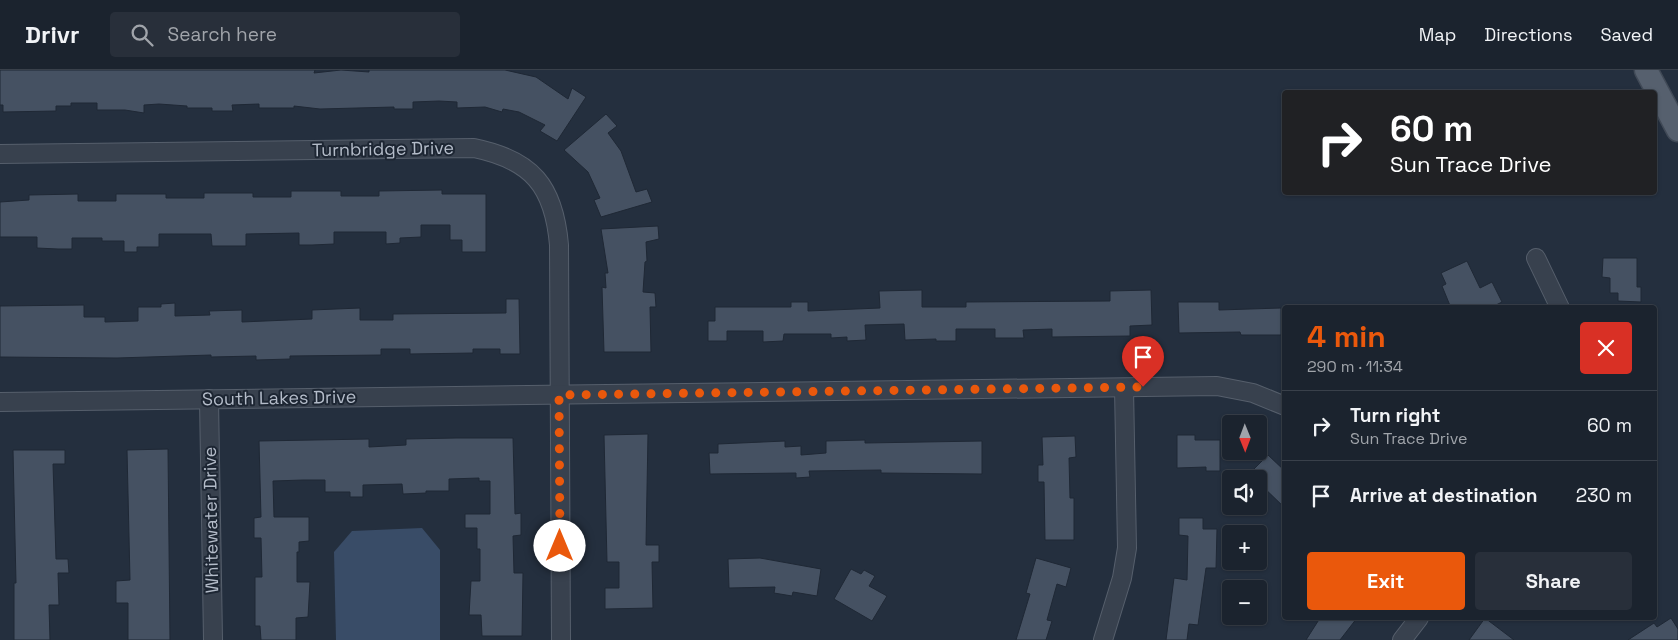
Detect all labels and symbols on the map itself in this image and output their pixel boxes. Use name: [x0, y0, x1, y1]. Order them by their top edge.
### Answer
street label: Turnbridge Drive: [312, 136, 454, 161]
pin: [1122, 336, 1164, 387]
street label: South Lakes Drive: [202, 385, 356, 410]
north arrow: [1222, 415, 1268, 460]
street label: Whitewater Drive: [198, 446, 223, 594]
position arrow: [533, 519, 585, 571]

